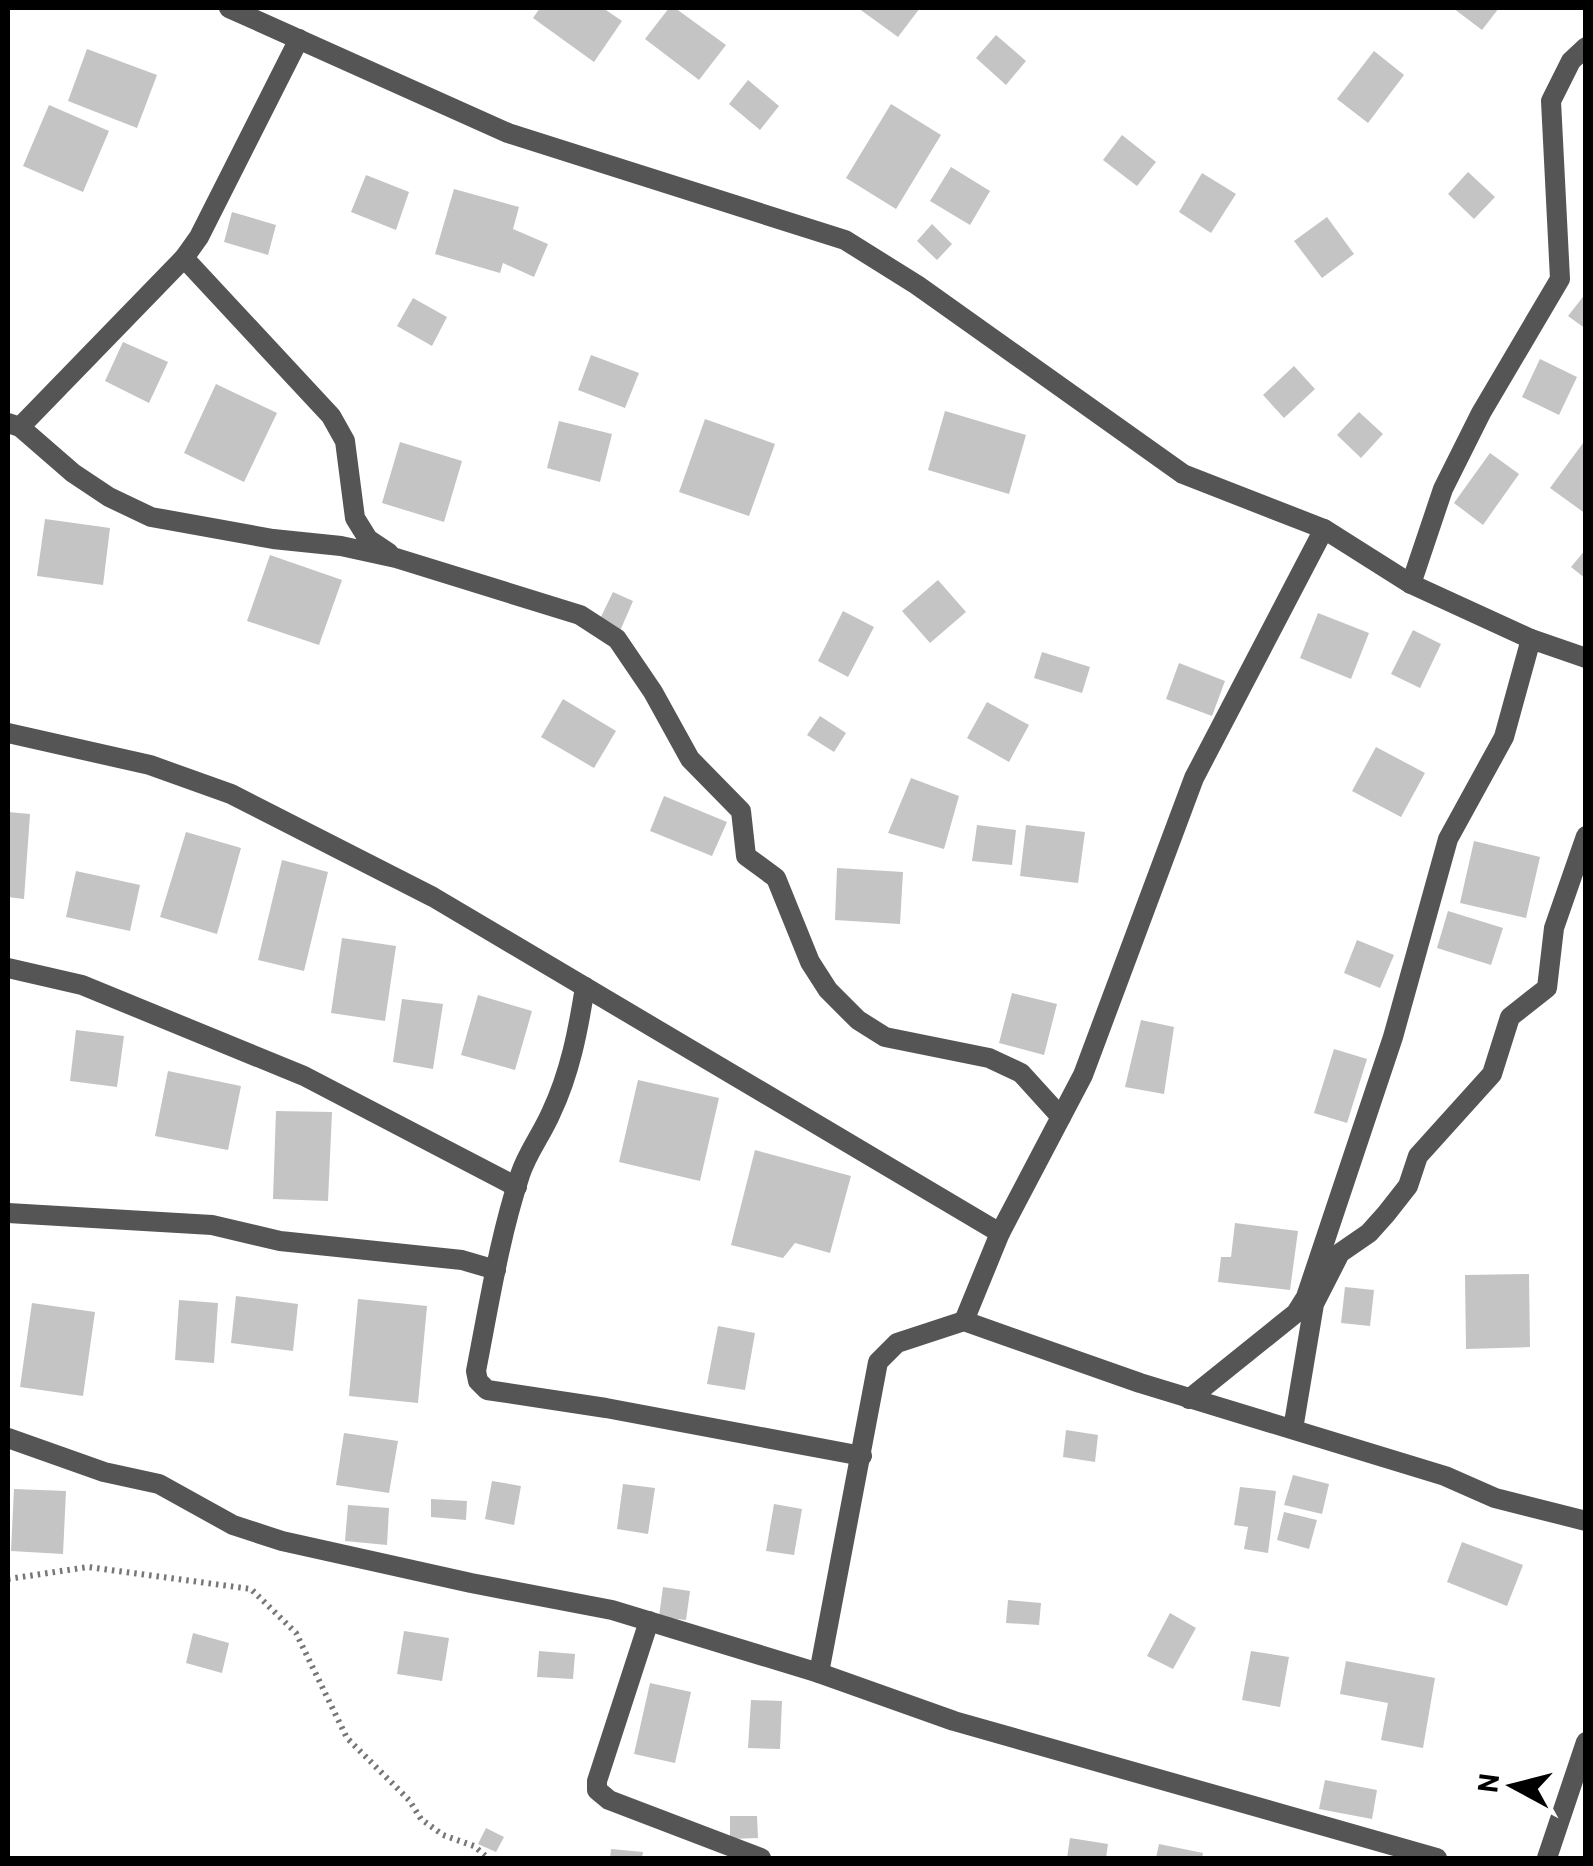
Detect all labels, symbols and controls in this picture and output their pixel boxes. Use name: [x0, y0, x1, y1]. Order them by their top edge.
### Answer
north arrow: [1463, 1736, 1563, 1836]
text: N: [1469, 1772, 1505, 1794]

